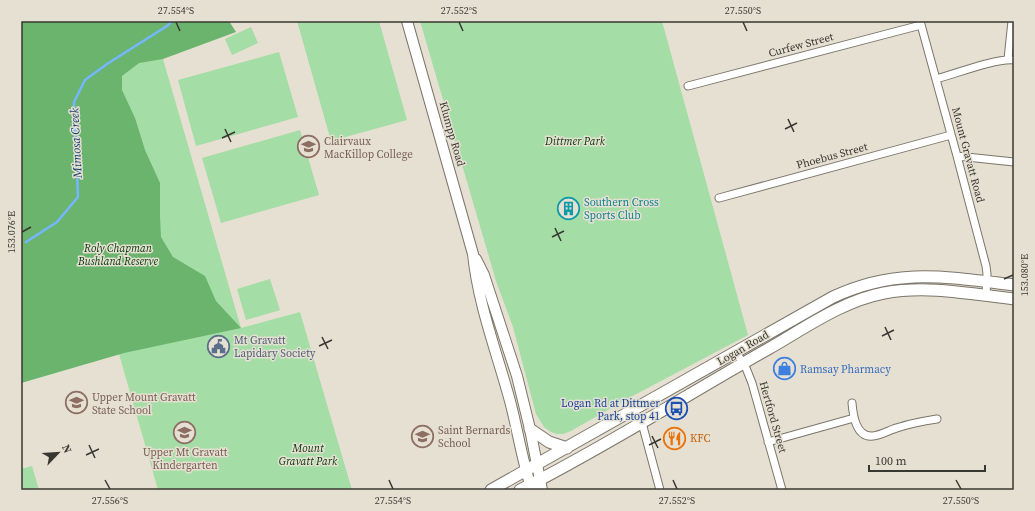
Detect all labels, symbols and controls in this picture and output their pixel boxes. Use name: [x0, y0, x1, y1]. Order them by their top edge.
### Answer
text: 27.554°S: [158, 4, 194, 17]
text: 27.552°S: [441, 4, 477, 17]
text: 27.550°S: [725, 4, 761, 17]
street label: Curfew Street: [767, 29, 835, 61]
street label: Klumpp Road: [436, 100, 469, 169]
street label: Mount Gravatt Road: [948, 106, 988, 205]
water label: Mimosa Creek: [66, 107, 86, 180]
school or university icon: Clairvaux MacKillop College: [296, 134, 322, 160]
place label: Clairvaux MacKillop College: [324, 134, 413, 162]
park label: Dittmer Park: [544, 134, 606, 149]
street label: Phoebus Street: [795, 139, 870, 173]
building icon: Southern Cross Sports Club: [556, 195, 582, 221]
place label: Southern Cross Sports Club: [584, 195, 659, 223]
text: 153.076°E: [5, 211, 18, 253]
park label: Roly Chapman Bushland Reserve: [77, 241, 159, 269]
text: 153.080°E: [1018, 254, 1031, 296]
street label: Logan Road: [714, 327, 772, 369]
public building icon: Mt Gravatt Lapidary Society: [205, 333, 231, 359]
place label: Mt Gravatt Lapidary Society: [234, 333, 316, 361]
shop icon: Ramsay Pharmacy: [771, 356, 797, 382]
place label: Ramsay Pharmacy: [800, 362, 891, 377]
street label: Hertford Street: [756, 379, 791, 455]
school or university icon: Upper Mount Gravatt State School: [64, 390, 90, 416]
place label: Upper Mount Gravatt State School: [92, 390, 196, 418]
place label: Logan Rd at Dittmer Park, stop 41: [561, 396, 660, 424]
bus stop icon: Logan Rd at Dittmer Park, stop 41: [663, 396, 689, 422]
school or university icon: Upper Mt Gravatt Kindergarten: [172, 419, 198, 445]
school or university icon: Saint Bernards School: [409, 423, 435, 449]
place label: Saint Bernards School: [438, 423, 510, 451]
restaurant icon: KFC: [662, 425, 688, 451]
place label: KFC: [690, 431, 711, 446]
north arrow: [38, 433, 78, 473]
park label: Mount Gravatt Park: [279, 441, 338, 469]
text: N: [58, 442, 75, 456]
place label: Upper Mt Gravatt Kindergarten: [143, 445, 228, 473]
scale bar: [869, 447, 985, 473]
text: 100 m: [875, 453, 907, 469]
text: 27.556°S: [92, 494, 128, 507]
text: 27.554°S: [375, 494, 411, 507]
text: 27.552°S: [659, 494, 695, 507]
text: 27.550°S: [943, 494, 979, 507]

